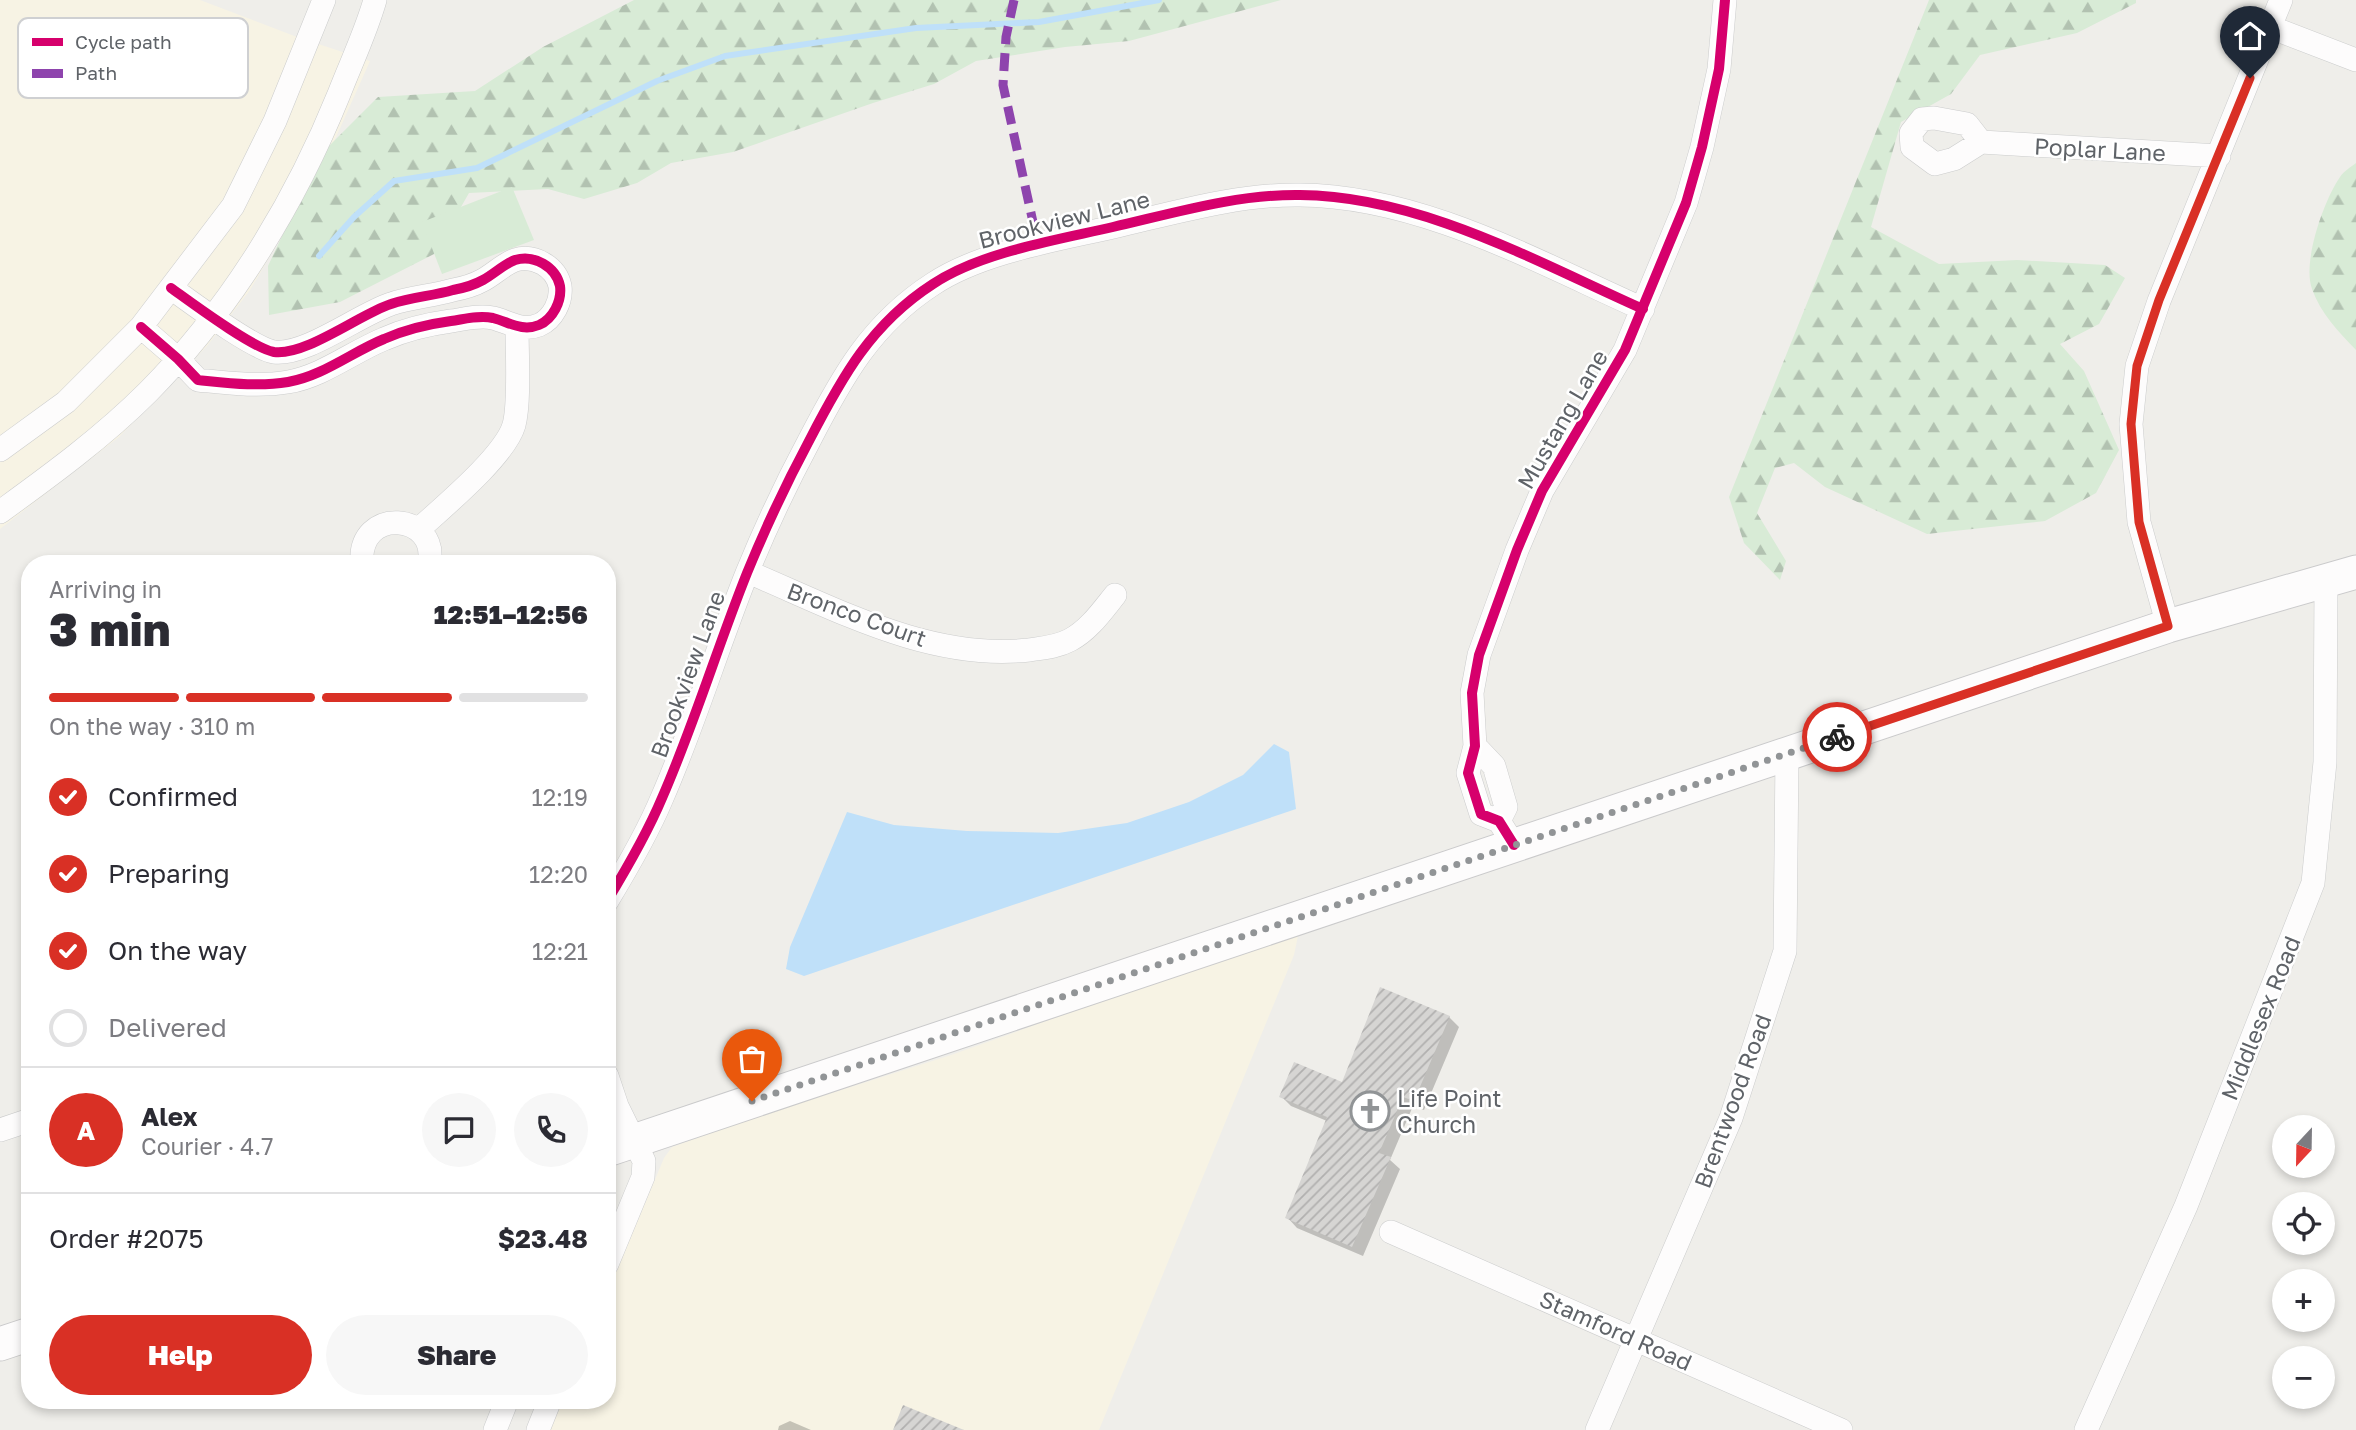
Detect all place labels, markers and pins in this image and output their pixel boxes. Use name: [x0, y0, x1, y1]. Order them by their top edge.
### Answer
pin: [2220, 6, 2280, 78]
pin: [722, 1029, 782, 1101]
place label: Life Point Church: [1397, 1084, 1501, 1138]
church icon: Life Point Church: [1349, 1090, 1391, 1132]

